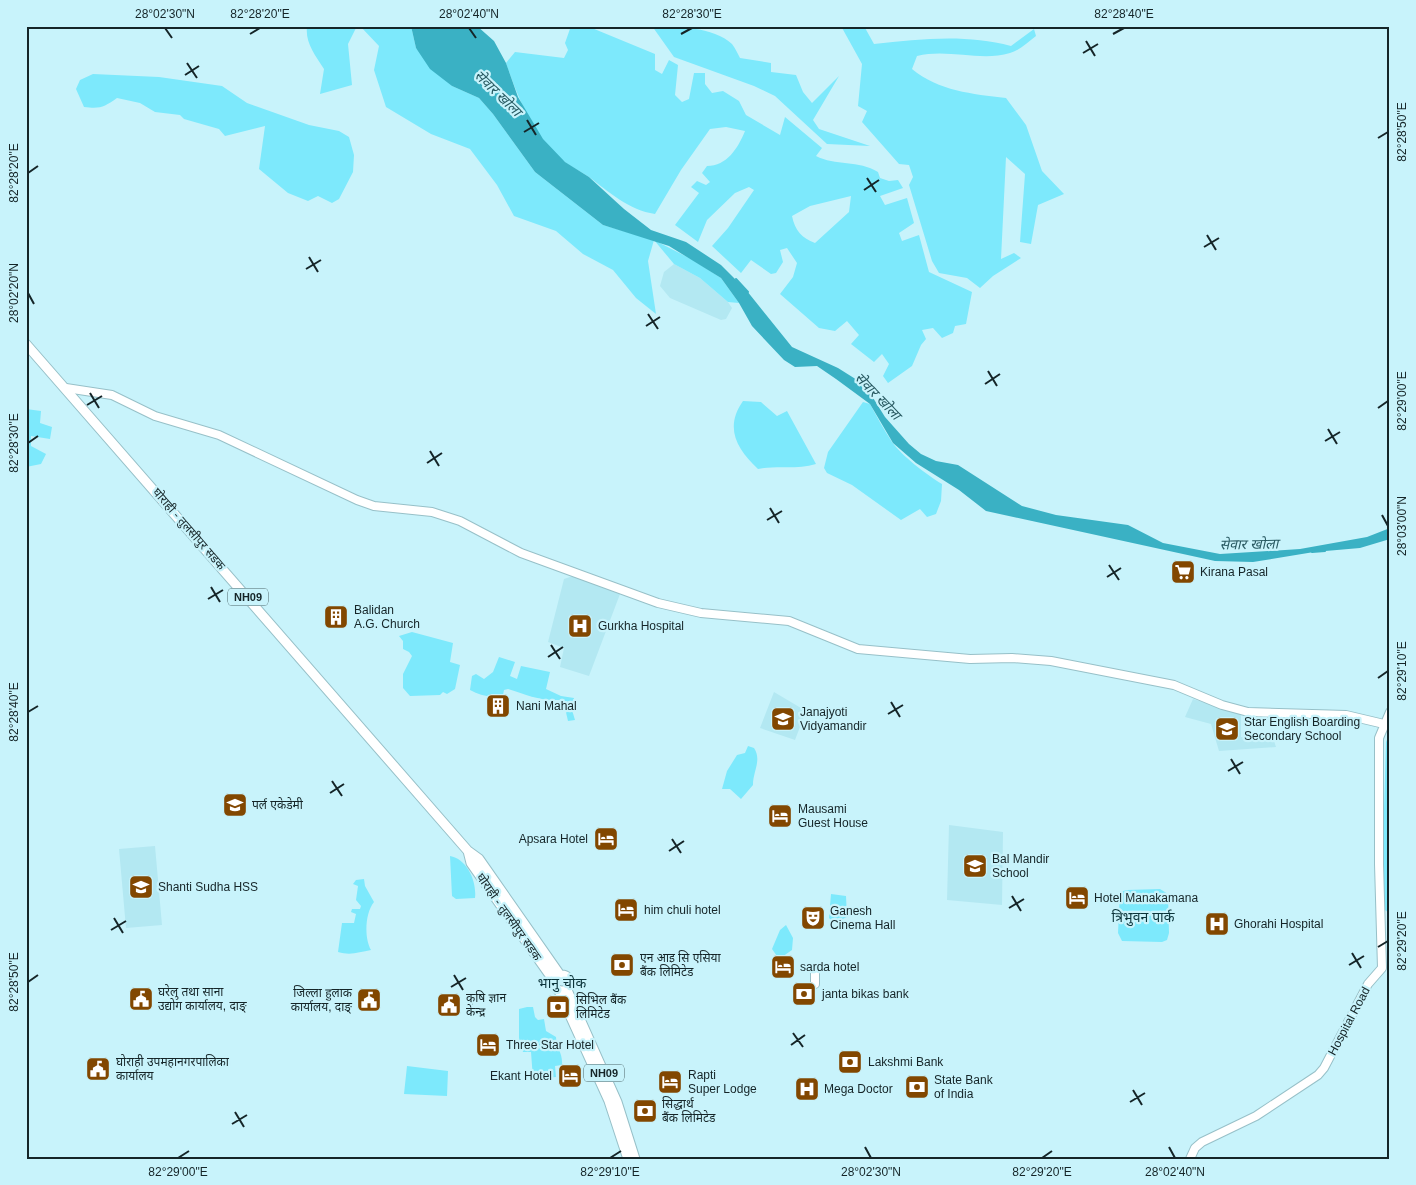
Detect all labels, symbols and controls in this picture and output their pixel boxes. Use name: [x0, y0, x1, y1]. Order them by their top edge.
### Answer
text: 28°02'30"N: [135, 7, 195, 21]
text: 82°28'20"E: [230, 7, 290, 21]
text: 28°02'40"N: [439, 7, 499, 21]
text: 82°28'30"E: [662, 7, 722, 21]
text: 82°28'40"E: [1094, 7, 1154, 21]
water label: सेवार खोला: [471, 67, 527, 121]
text: 82°28'50"E: [1395, 102, 1409, 162]
text: 82°28'20"E: [7, 143, 21, 203]
text: 28°02'20"N: [7, 263, 21, 323]
water label: सेवार खोला: [852, 369, 906, 425]
text: 82°29'00"E: [1395, 371, 1409, 431]
text: 82°28'30"E: [7, 413, 21, 473]
street label: घोराही - तुलसीपुर सडक: [149, 485, 229, 574]
text: 28°03'00"N: [1395, 496, 1409, 556]
water label: सेवार खोला: [1220, 535, 1282, 553]
supermarket icon: Kirana Pasal: [1170, 559, 1196, 585]
place label: Kirana Pasal: [1200, 565, 1268, 579]
road number: NH09: [228, 588, 268, 606]
place label: Balidan A.G. Church: [354, 603, 420, 631]
building icon: Balidan A.G. Church: [323, 604, 349, 630]
hospital icon: Gurkha Hospital: [567, 613, 593, 639]
place label: Gurkha Hospital: [598, 619, 684, 633]
text: 82°29'10"E: [1395, 641, 1409, 701]
text: 82°28'40"E: [7, 682, 21, 742]
building icon: Nani Mahal: [485, 693, 511, 719]
place label: Nani Mahal: [516, 699, 577, 713]
place label: Janajyoti Vidyamandir: [800, 705, 866, 733]
school or university icon: Janajyoti Vidyamandir: [770, 706, 796, 732]
place label: Star English Boarding Secondary School: [1244, 715, 1360, 743]
school or university icon: Star English Boarding Secondary School: [1214, 716, 1240, 742]
school or university icon: पर्ल एकेडेमी: [222, 792, 248, 818]
place label: पर्ल एकेडेमी: [252, 797, 304, 812]
place label: Mausami Guest House: [798, 802, 868, 830]
hotel icon: Mausami Guest House: [767, 803, 793, 829]
hotel icon: Apsara Hotel: [593, 826, 619, 852]
place label: Apsara Hotel: [519, 832, 588, 846]
place label: Bal Mandir School: [992, 852, 1049, 880]
school or university icon: Bal Mandir School: [962, 853, 988, 879]
street label: घोराही - तुलसीपुर सडक: [473, 870, 546, 965]
school or university icon: Shanti Sudha HSS: [128, 874, 154, 900]
place label: Shanti Sudha HSS: [158, 880, 258, 894]
hotel icon: Hotel Manakamana: [1064, 885, 1090, 911]
place label: Hotel Manakamana: [1094, 891, 1198, 905]
hotel icon: him chuli hotel: [613, 897, 639, 923]
place label: him chuli hotel: [644, 903, 721, 917]
place label: Ganesh Cinema Hall: [830, 904, 895, 932]
theatre icon: Ganesh Cinema Hall: [800, 905, 826, 931]
district label: त्रिभुवन पार्क: [1112, 909, 1175, 927]
hospital icon: Ghorahi Hospital: [1204, 911, 1230, 937]
text: 82°29'20"E: [1395, 911, 1409, 971]
place label: Ghorahi Hospital: [1234, 917, 1323, 931]
place label: एन आइ सि एसिया बैंक लिमिटेड: [640, 950, 721, 979]
text: 82°28'50"E: [7, 952, 21, 1012]
bank icon: एन आइ सि एसिया बैंक लिमिटेड: [609, 952, 635, 978]
hotel icon: sarda hotel: [770, 954, 796, 980]
place label: sarda hotel: [800, 960, 859, 974]
district label: भानु चोक: [538, 975, 586, 993]
bank icon: janta bikas bank: [791, 981, 817, 1007]
place label: घरेलु तथा साना उद्योग कार्यालय, दाङ्: [158, 984, 247, 1013]
street label: Hospital Road: [1325, 984, 1373, 1058]
place label: जिल्ला हुलाक कार्यालय, दाङ्: [291, 985, 353, 1014]
public building icon: घरेलु तथा साना उद्योग कार्यालय, दाङ्: [128, 986, 154, 1012]
public building icon: जिल्ला हुलाक कार्यालय, दाङ्: [356, 987, 382, 1013]
place label: janta bikas bank: [821, 987, 910, 1001]
place label: कृषि ज्ञान केन्द्र: [466, 990, 506, 1019]
public building icon: कृषि ज्ञान केन्द्र: [436, 992, 462, 1018]
place label: सिभिल बैंक लिमिटेड: [576, 992, 627, 1021]
bank icon: सिभिल बैंक लिमिटेड: [545, 994, 571, 1020]
hotel icon: Three Star Hotel: [475, 1032, 501, 1058]
place label: Three Star Hotel: [506, 1038, 594, 1052]
bank icon: Lakshmi Bank: [837, 1049, 863, 1075]
place label: घोराही उपमहानगरपालिका कार्यालय: [116, 1054, 230, 1083]
place label: Lakshmi Bank: [868, 1055, 944, 1069]
public building icon: घोराही उपमहानगरपालिका कार्यालय: [85, 1056, 111, 1082]
hotel icon: Ekant Hotel: [557, 1063, 583, 1089]
road number: NH09: [584, 1064, 624, 1082]
place label: Rapti Super Lodge: [688, 1068, 757, 1096]
place label: Ekant Hotel: [490, 1069, 552, 1083]
hotel icon: Rapti Super Lodge: [657, 1069, 683, 1095]
place label: State Bank of India: [934, 1073, 994, 1101]
bank icon: State Bank of India: [904, 1074, 930, 1100]
hospital icon: Mega Doctor: [794, 1076, 820, 1102]
place label: Mega Doctor: [824, 1082, 893, 1096]
place label: सिद्धार्थ बैंक लिमिटेड: [662, 1096, 716, 1125]
bank icon: सिद्धार्थ बैंक लिमिटेड: [632, 1098, 658, 1124]
text: 82°29'00"E: [148, 1165, 208, 1179]
text: 82°29'10"E: [580, 1165, 640, 1179]
text: 28°02'30"N: [841, 1165, 901, 1179]
text: 82°29'20"E: [1012, 1165, 1072, 1179]
text: 28°02'40"N: [1145, 1165, 1205, 1179]

